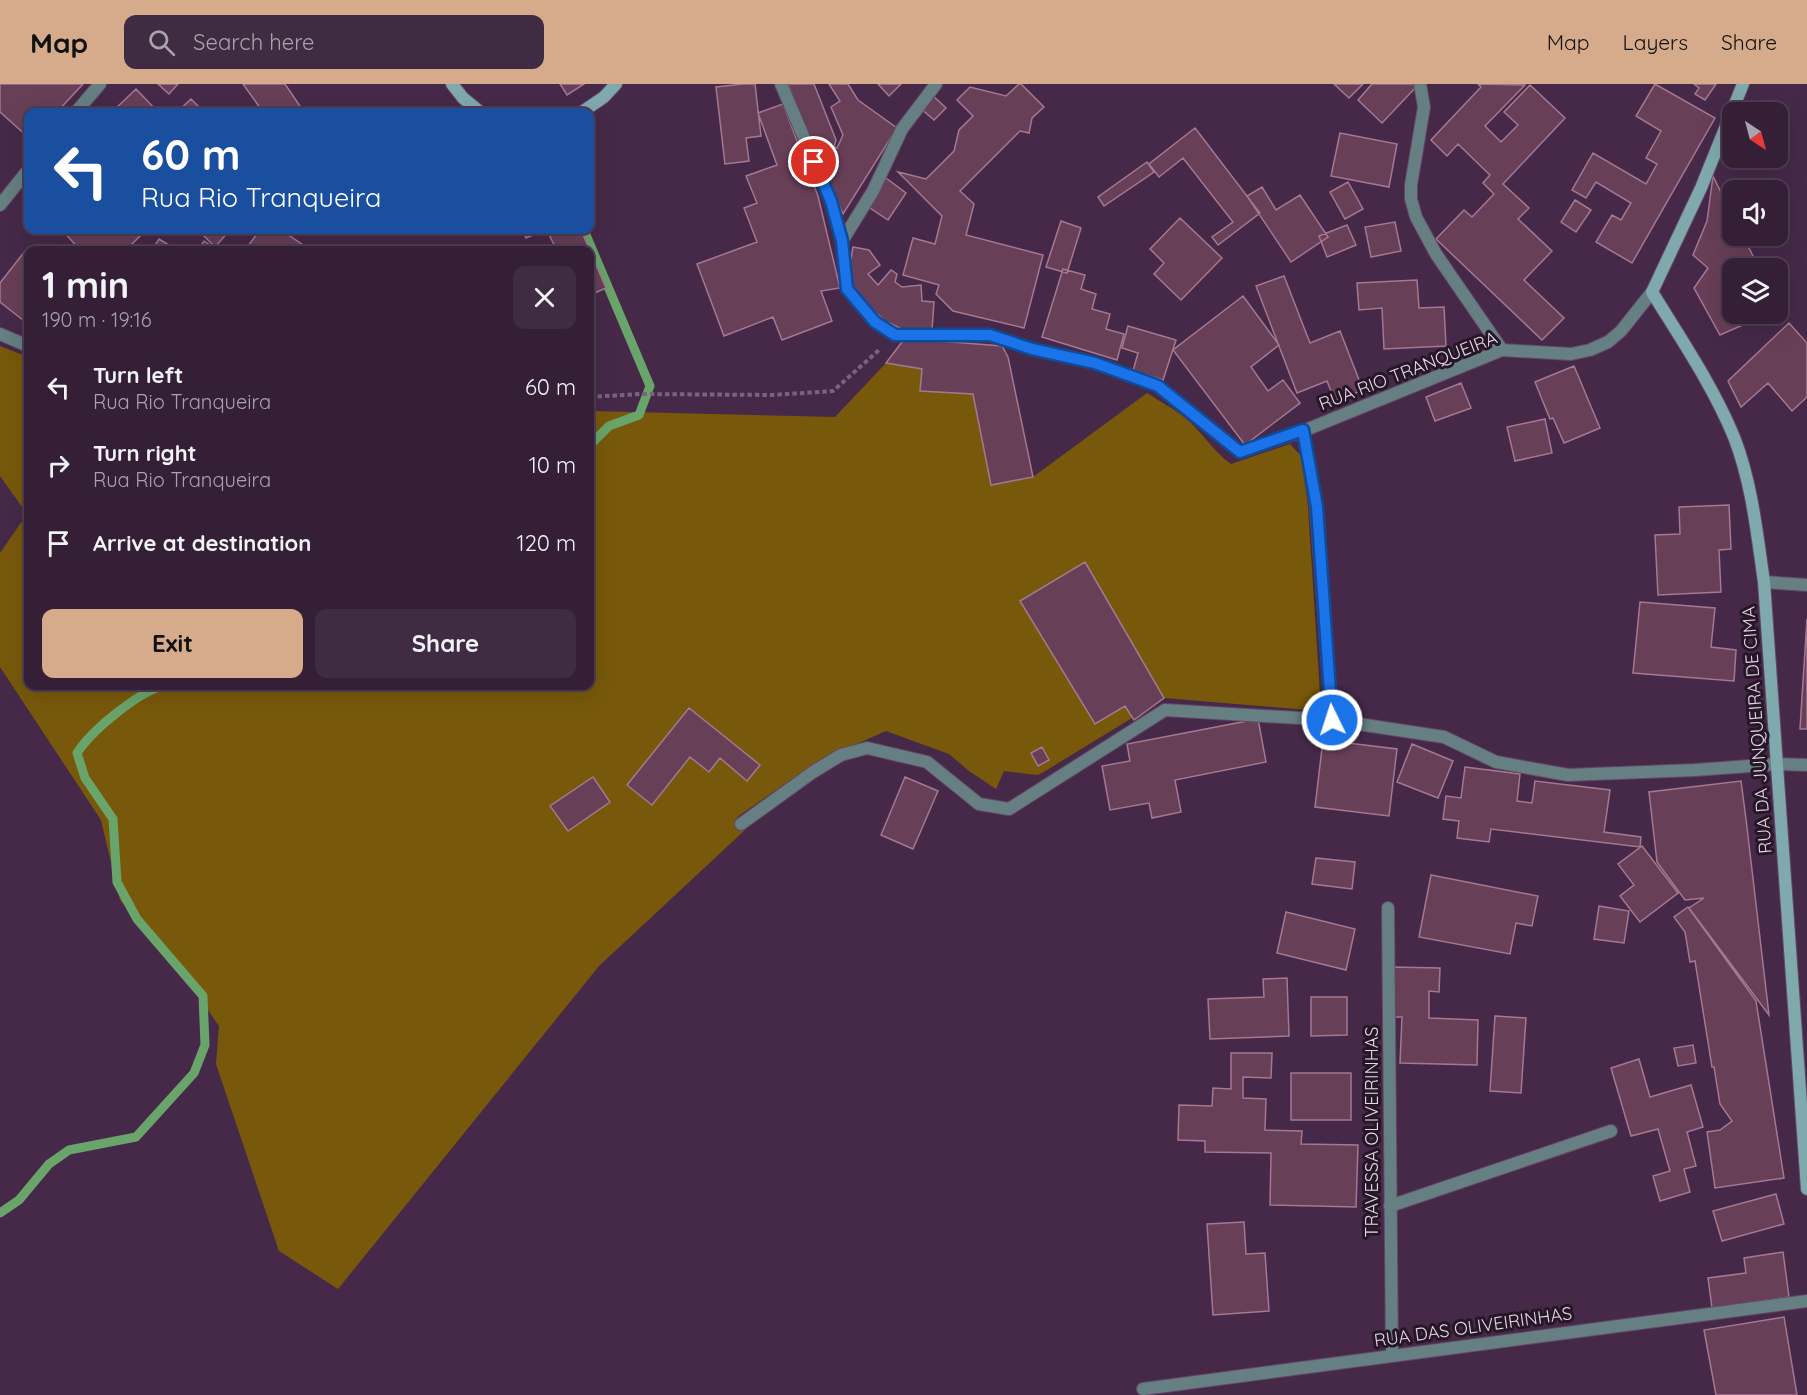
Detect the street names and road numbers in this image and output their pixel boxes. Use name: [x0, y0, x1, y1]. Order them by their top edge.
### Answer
street label: RUA RIO TRANQUEIRA: [1315, 326, 1501, 415]
street label: RUA DA JUNQUEIRA DE CIMA: [1736, 605, 1777, 854]
street label: TRAVESSA OLIVEIRINHAS: [1360, 1027, 1383, 1237]
street label: RUA DAS OLIVEIRINHAS: [1372, 1301, 1573, 1352]

